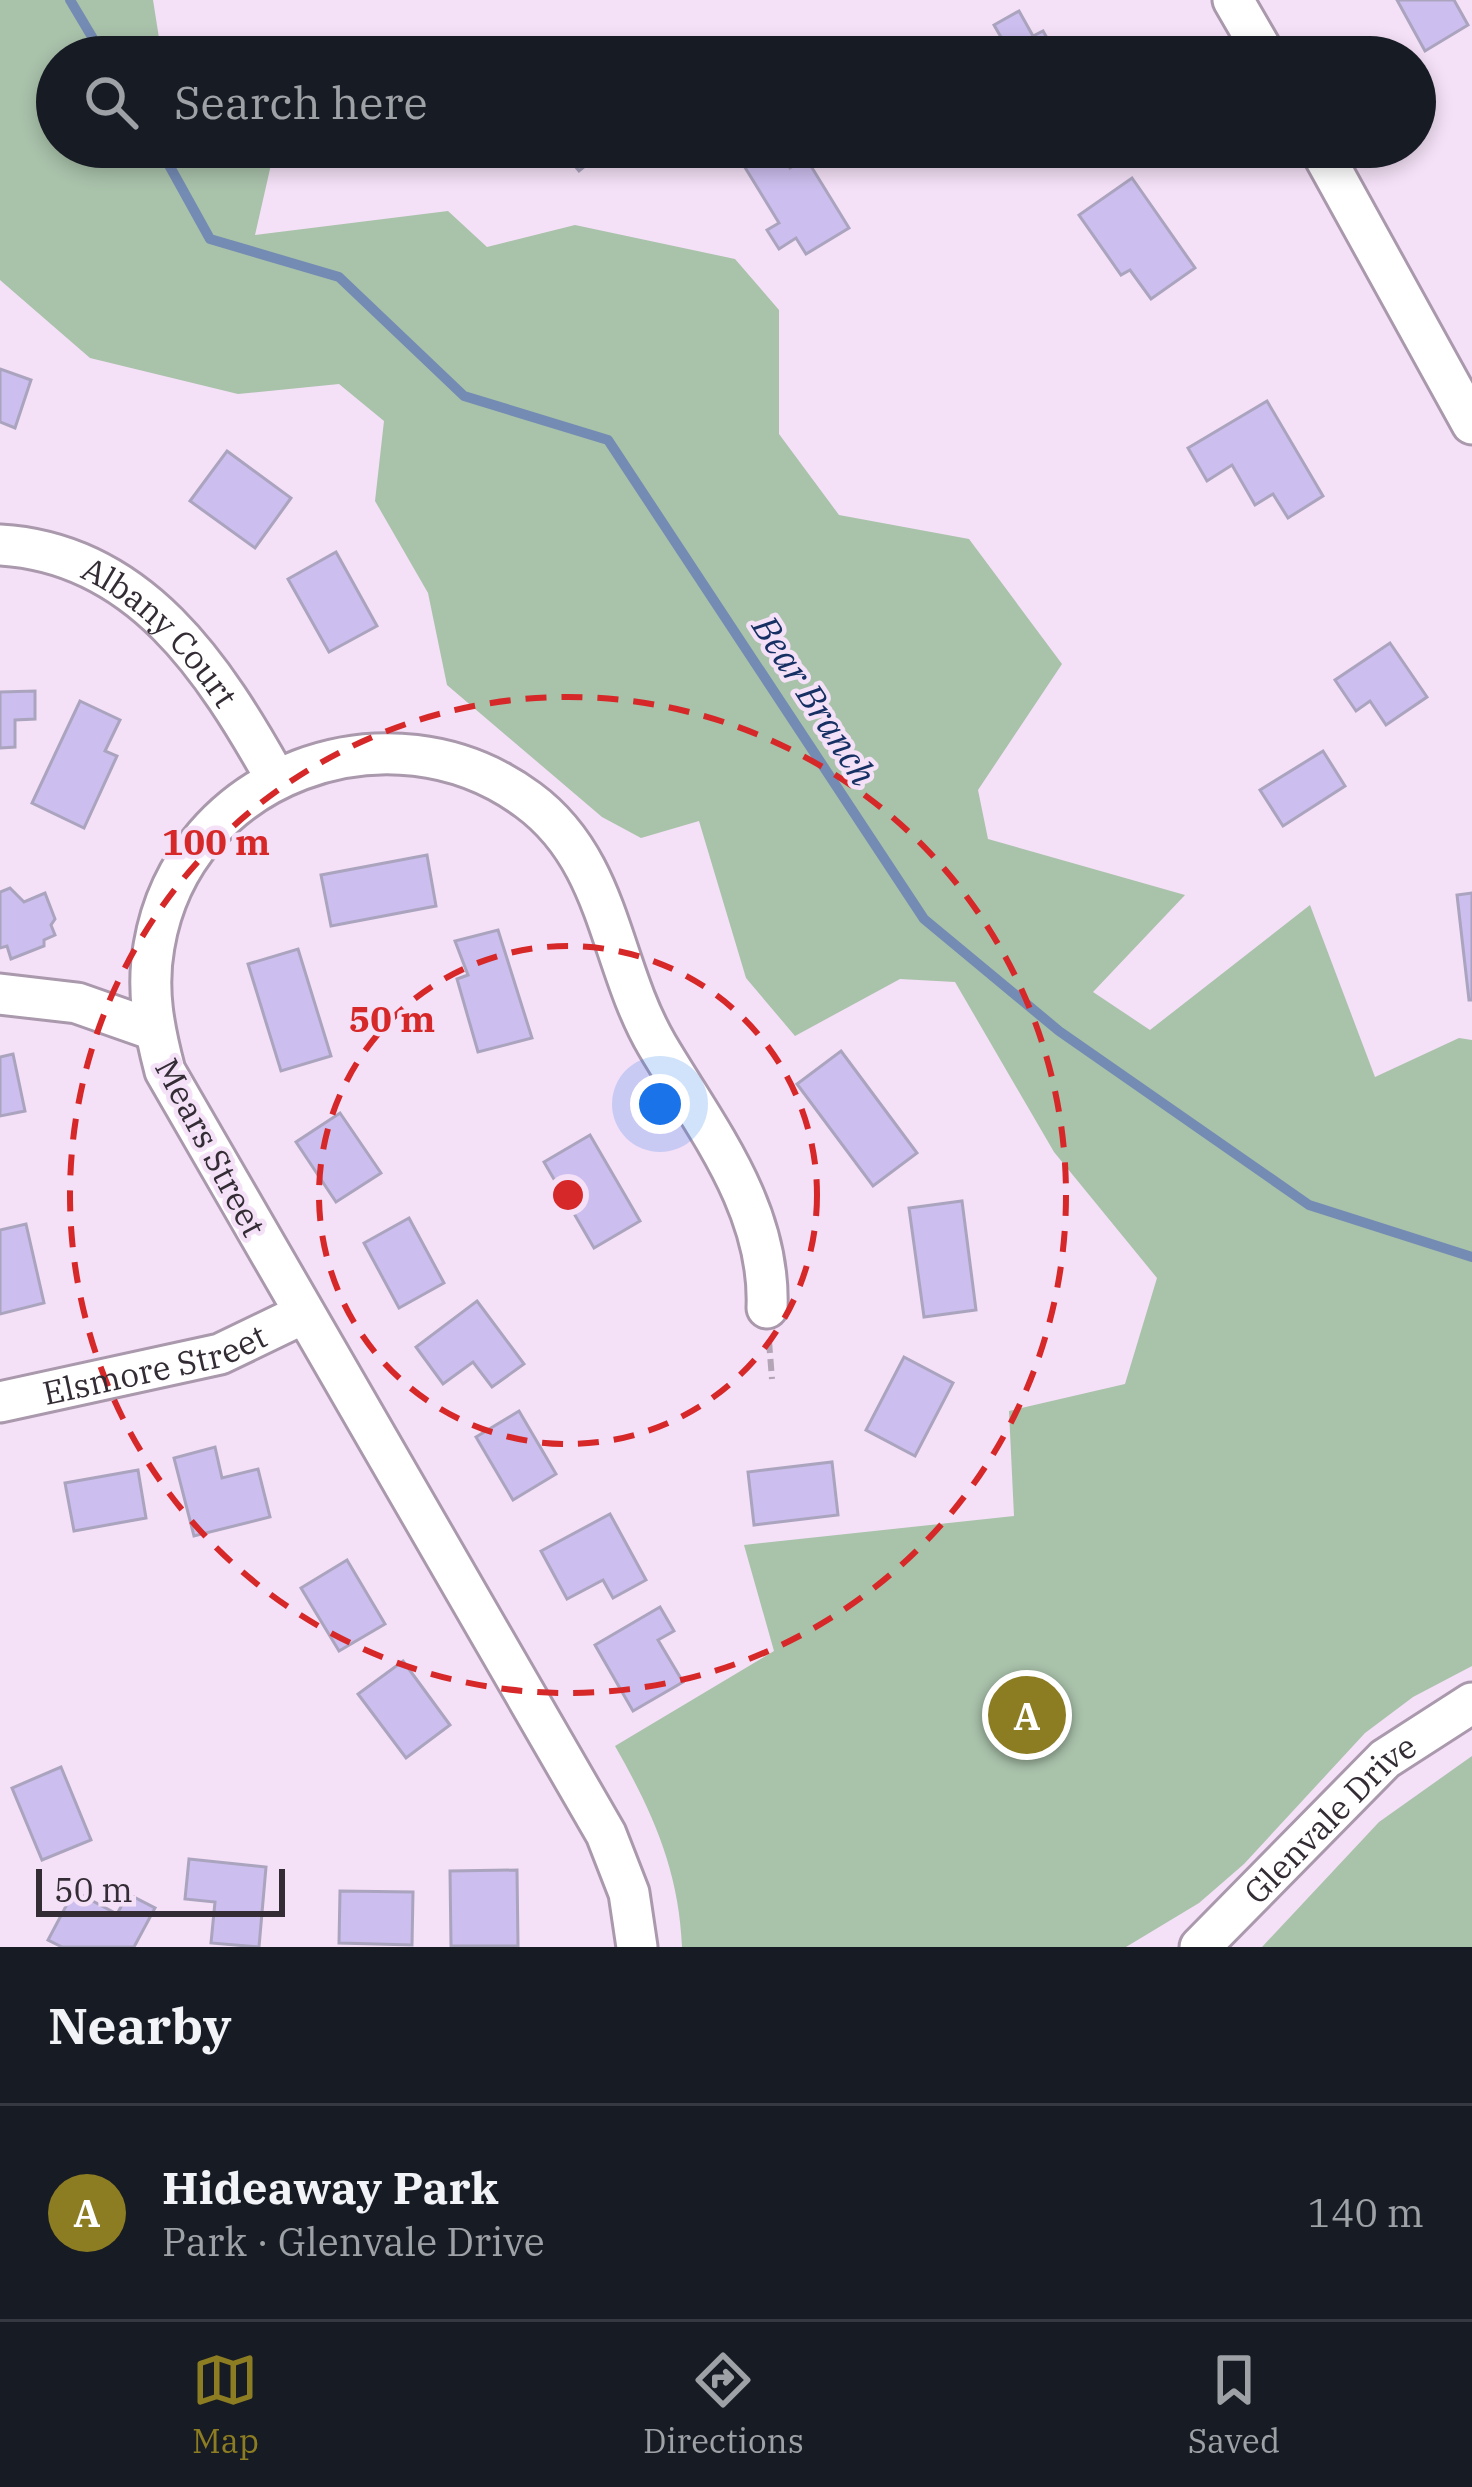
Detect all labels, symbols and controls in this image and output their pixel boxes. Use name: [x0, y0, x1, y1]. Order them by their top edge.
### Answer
search box: [36, 36, 1436, 168]
icon: search: [78, 69, 144, 135]
text: Search here: [174, 73, 428, 131]
street label: Albany Court: [75, 546, 248, 715]
water label: Bear Branch: [742, 605, 888, 794]
text: 100 m: [162, 818, 270, 865]
text: 50 m: [349, 995, 435, 1042]
street label: Mears Street: [146, 1050, 276, 1244]
your location: [630, 1074, 690, 1134]
centre of rings: [547, 1174, 589, 1216]
street label: Elsmore Street: [38, 1313, 273, 1414]
pin: A: [988, 1670, 1066, 1760]
street label: Glenvale Drive: [1234, 1723, 1424, 1912]
scale bar: [36, 1863, 285, 1916]
text: 50 m: [54, 1868, 133, 1911]
text: Nearby: [48, 1992, 232, 2058]
text: Hideaway Park: [162, 2158, 499, 2216]
text: A: [73, 2187, 101, 2238]
text: 140 m: [1308, 2187, 1424, 2238]
text: Park · Glenvale Drive: [162, 2216, 545, 2267]
tab: Map: [192, 2347, 259, 2462]
tab: Directions: [643, 2347, 804, 2462]
tab: Saved: [1188, 2347, 1280, 2462]

